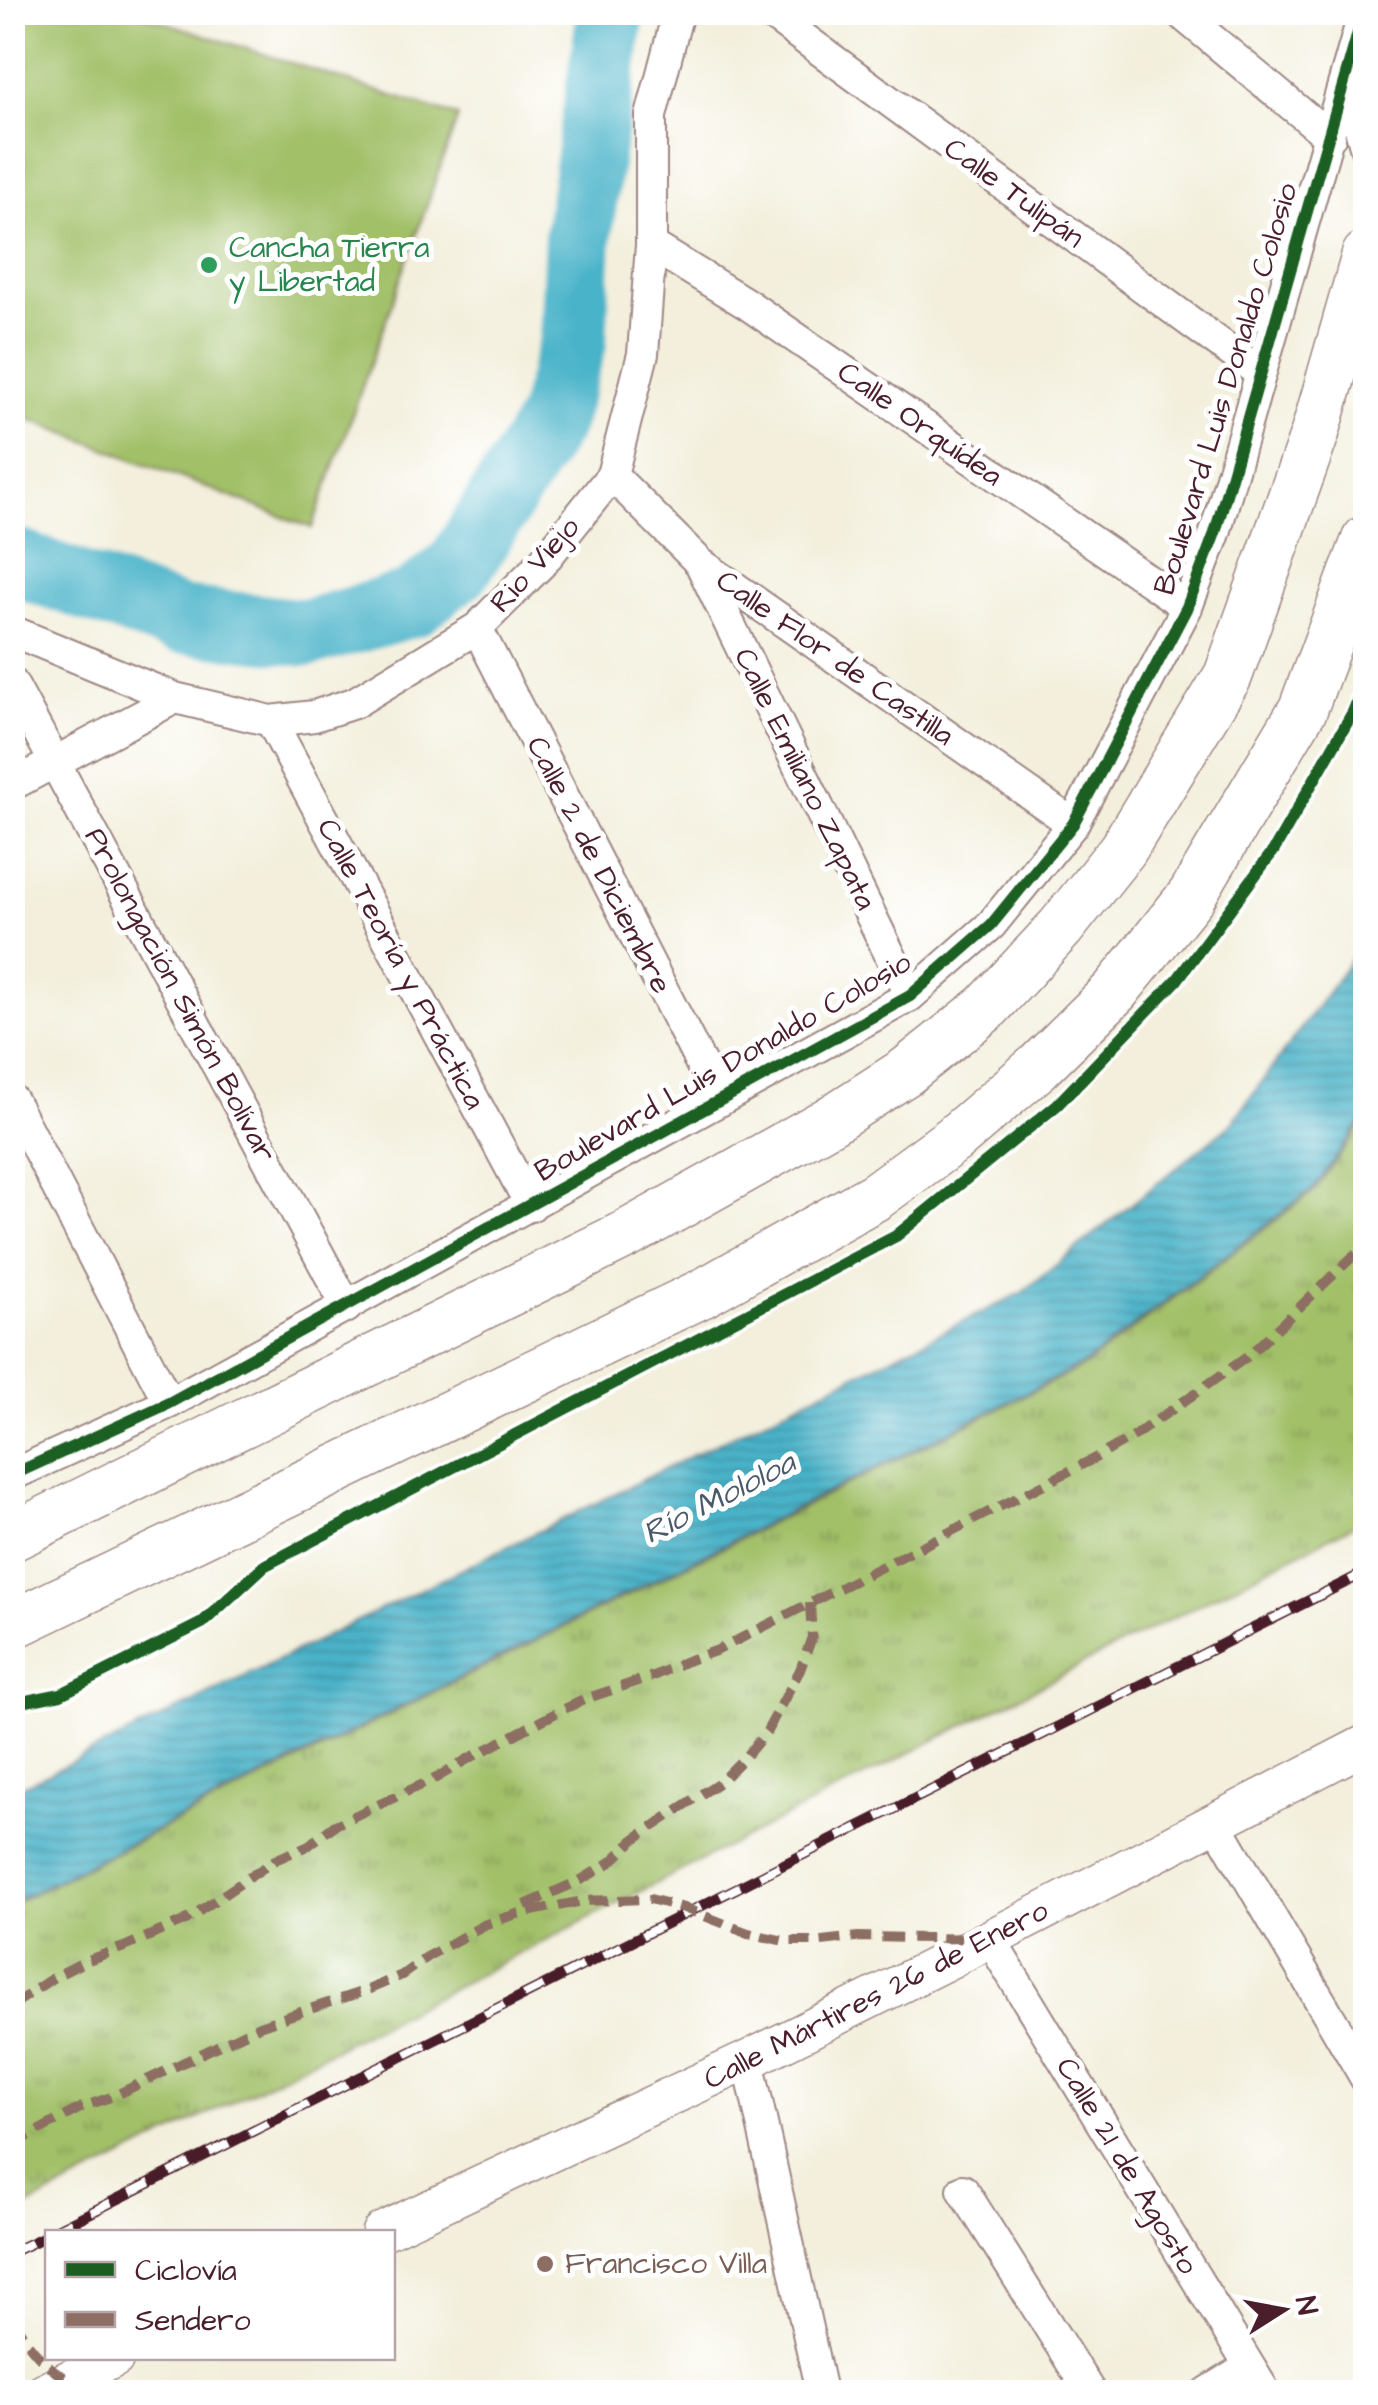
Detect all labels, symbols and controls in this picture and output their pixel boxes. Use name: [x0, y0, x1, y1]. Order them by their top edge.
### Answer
street label: Calle Tulipán: [935, 128, 1093, 258]
street label: Boulevard Luis Donaldo Colosio: [1143, 178, 1309, 600]
place label: Cancha Tierra y Libertad: [229, 227, 429, 304]
marker: Cancha Tierra y Libertad: [198, 254, 220, 276]
street label: Calle Orquídea: [829, 351, 1011, 497]
street label: Rio Viejo: [480, 508, 590, 622]
street label: Calle Flor de Castilla: [708, 560, 962, 756]
street label: Calle Emiliano Zapata: [723, 641, 887, 917]
street label: Calle 2 de Diciembre: [516, 729, 682, 1001]
street label: Calle Teoría y Práctica: [306, 811, 496, 1117]
street label: Prolongación Simón Bolívar: [73, 820, 286, 1170]
street label: Boulevard Luis Donaldo Colosio: [527, 942, 919, 1192]
water label: Río Mololoa: [635, 1440, 804, 1556]
street label: Calle Mártires 26 de Enero: [697, 1890, 1056, 2100]
street label: Calle 21 de Agosto: [1045, 2050, 1209, 2283]
legend: [45, 2230, 395, 2360]
place label: Francisco Villa: [565, 2243, 767, 2285]
text: Ciclovía: [135, 2250, 237, 2292]
marker: Francisco Villa: [534, 2253, 556, 2275]
north arrow: [1233, 2260, 1333, 2360]
text: N: [1285, 2293, 1327, 2318]
text: Sendero: [135, 2300, 251, 2342]

